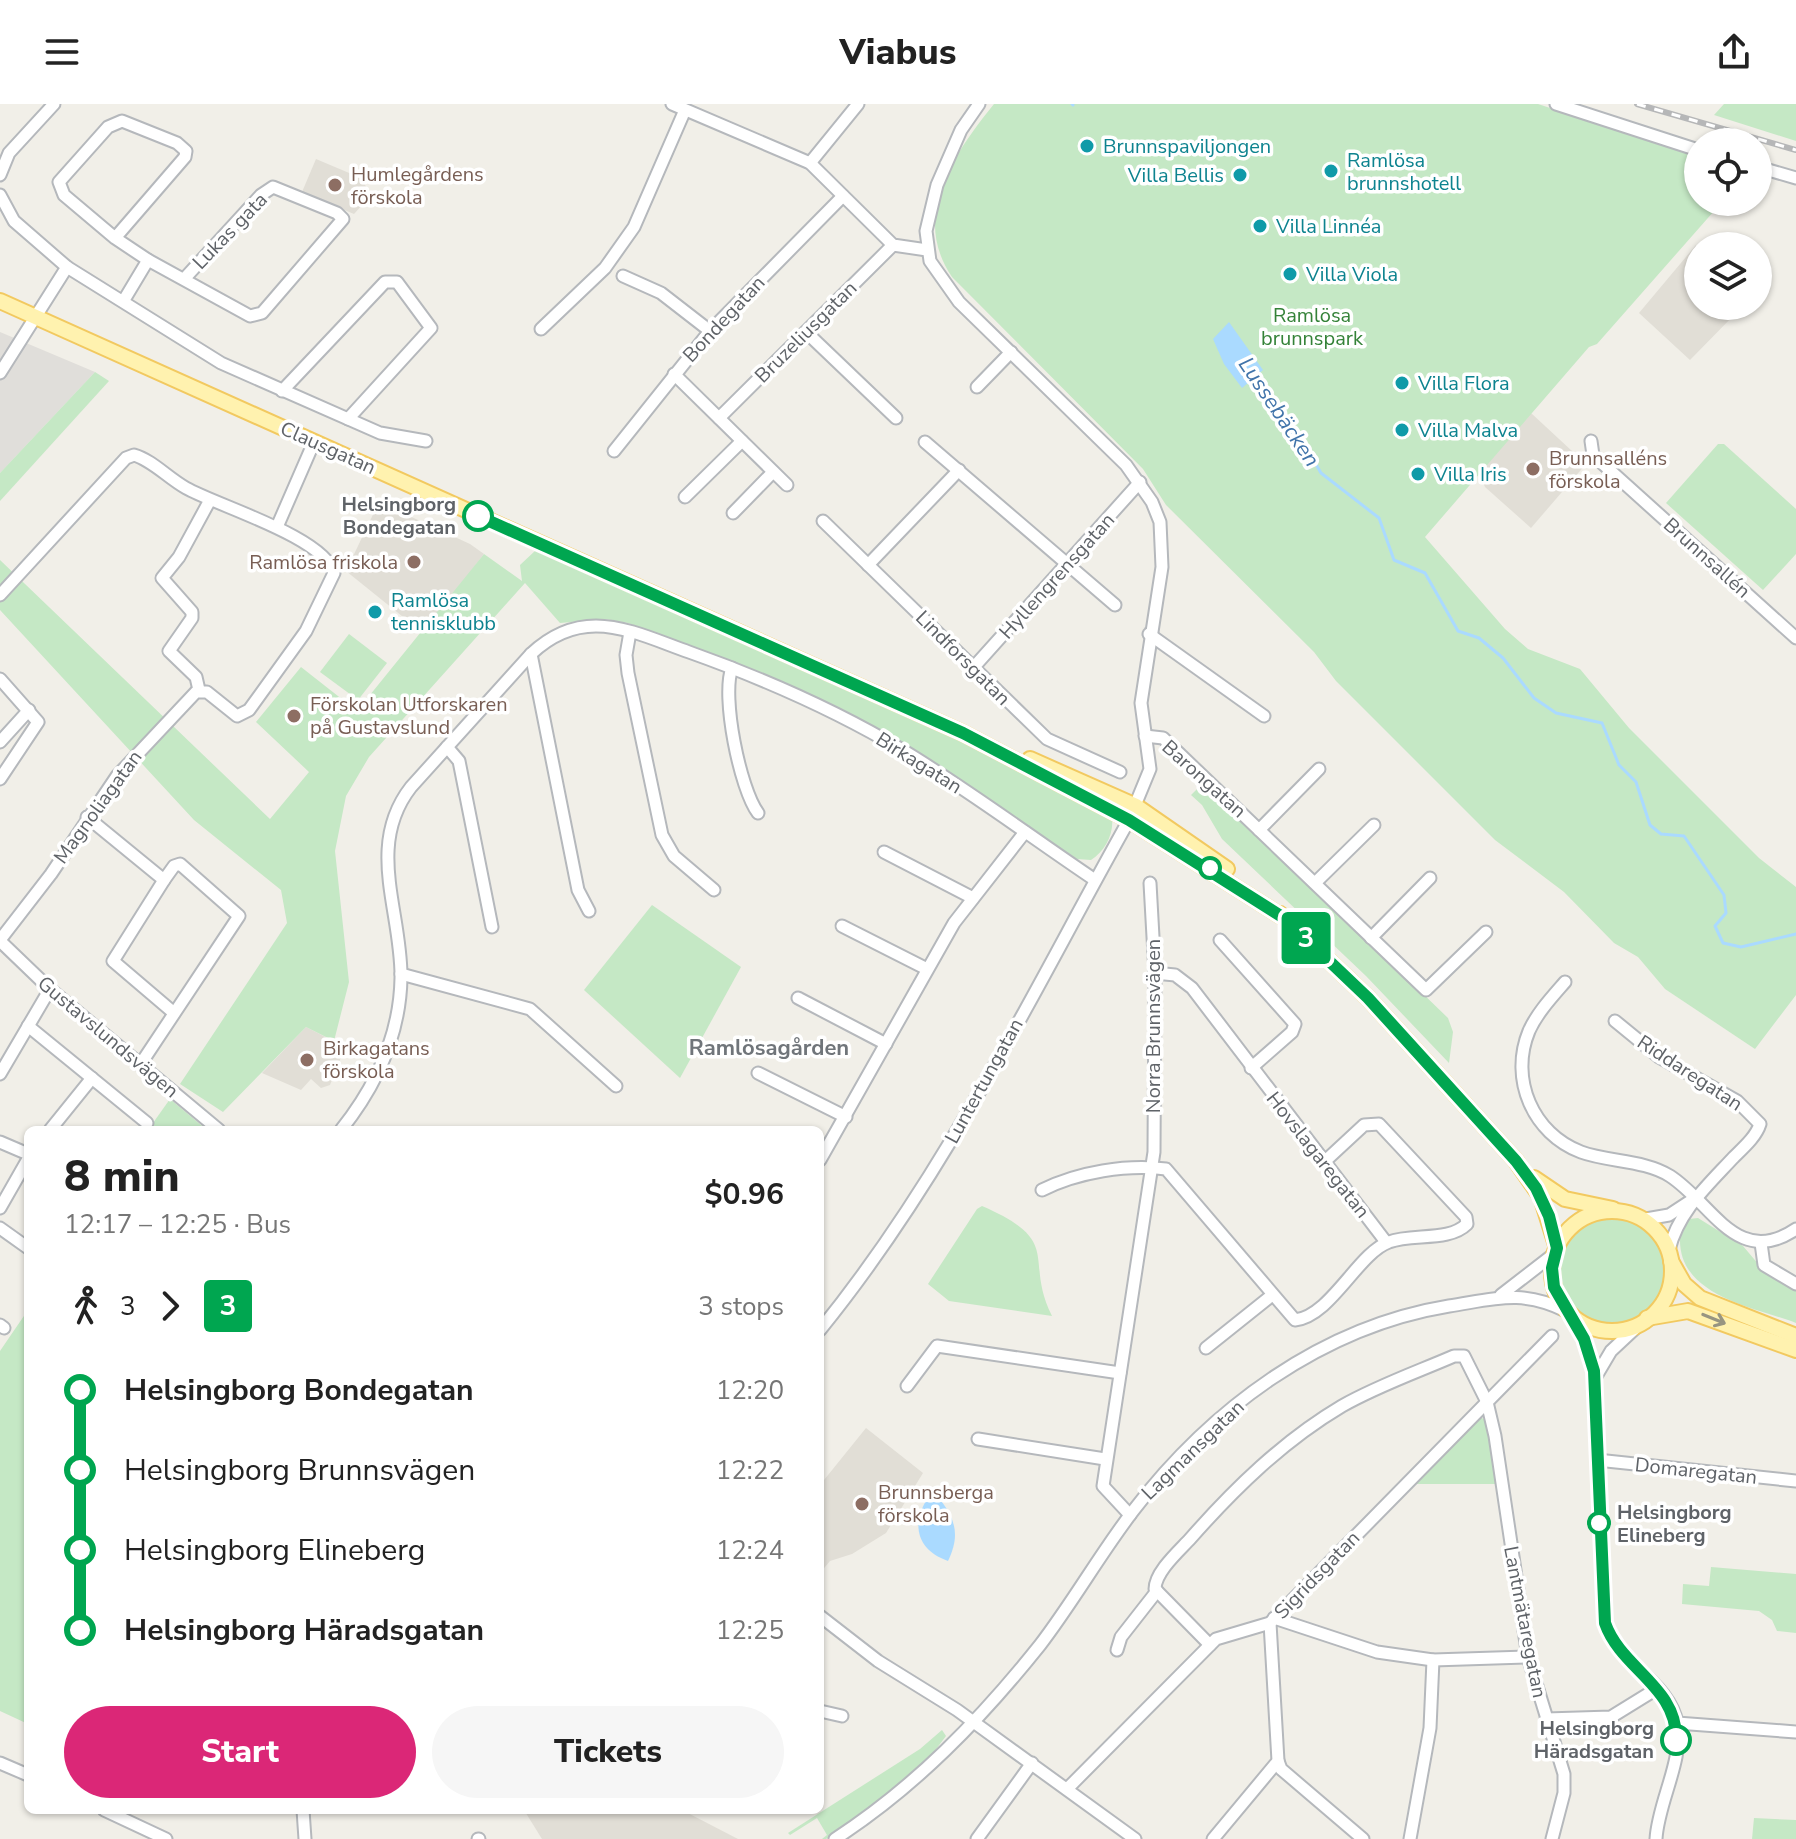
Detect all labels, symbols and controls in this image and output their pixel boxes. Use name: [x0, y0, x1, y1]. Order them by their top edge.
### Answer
text: Viabus: [840, 28, 956, 77]
icon: menu: [40, 30, 84, 74]
icon: share: [1712, 30, 1756, 74]
map controls: [1684, 128, 1772, 320]
button: locate: [1684, 128, 1772, 216]
place label: Brunnspaviljongen: [1103, 133, 1271, 160]
marker: Brunnspaviljongen: [1078, 137, 1096, 155]
place label: Ramlösa brunnshotell: [1347, 147, 1461, 197]
place label: Humlegårdens förskola: [351, 161, 484, 211]
place label: Villa Bellis: [1127, 162, 1224, 189]
marker: Ramlösa brunnshotell: [1322, 162, 1340, 180]
marker: Villa Bellis: [1231, 166, 1249, 184]
marker: Humlegårdens förskola: [326, 176, 344, 194]
street label: Lukas gata: [187, 187, 273, 275]
place label: Villa Linnéa: [1275, 213, 1381, 240]
marker: Villa Linnéa: [1251, 217, 1269, 235]
button: layers: [1684, 232, 1772, 320]
place label: Villa Viola: [1305, 261, 1398, 288]
marker: Villa Viola: [1281, 265, 1299, 283]
street label: Bondegatan: [677, 270, 771, 368]
street label: Bruzeliusgatan: [749, 275, 863, 389]
park label: Ramlösa brunnspark: [1261, 302, 1364, 352]
water label: Lussebäcken: [1231, 351, 1327, 473]
place label: Villa Flora: [1417, 370, 1510, 397]
marker: Villa Flora: [1393, 374, 1411, 392]
street label: Clausgatan: [276, 415, 380, 481]
place label: Villa Malva: [1417, 417, 1518, 444]
marker: Villa Malva: [1393, 421, 1411, 439]
place label: Brunnsalléns förskola: [1549, 445, 1667, 495]
marker: Brunnsalléns förskola: [1524, 460, 1542, 478]
place label: Villa Iris: [1433, 461, 1507, 488]
marker: Villa Iris: [1409, 465, 1427, 483]
place label: Helsingborg Bondegatan: [342, 491, 456, 541]
marker: Helsingborg Bondegatan: [463, 501, 493, 531]
street label: Hyllengrensgatan: [993, 507, 1121, 645]
street label: Brunnsallén: [1658, 512, 1756, 604]
place label: Ramlösa friskola: [249, 549, 398, 576]
marker: Ramlösa friskola: [405, 553, 423, 571]
place label: Ramlösa tennisklubb: [391, 587, 496, 637]
marker: Ramlösa tennisklubb: [366, 603, 384, 621]
street label: Lindforsgatan: [910, 605, 1016, 711]
place label: Förskolan Utforskaren på Gustavslund: [310, 691, 508, 741]
marker: Förskolan Utforskaren på Gustavslund: [285, 707, 303, 725]
street label: Birkagatan: [871, 726, 967, 800]
street label: Barongatan: [1156, 734, 1252, 824]
street label: Magnoliagatan: [48, 745, 148, 869]
unlabelled marker: [1199, 857, 1221, 879]
line badge: 3: [1280, 912, 1332, 964]
text: 3: [1298, 919, 1314, 957]
street label: Norra Brunnsvägen: [1140, 939, 1167, 1113]
street label: Gustavslundsvägen: [32, 970, 184, 1104]
street label: Luntertungatan: [938, 1014, 1030, 1148]
street label: Riddaregatan: [1632, 1029, 1748, 1117]
district label: Ramlösagården: [689, 1033, 849, 1063]
place label: Birkagatans förskola: [323, 1035, 430, 1085]
marker: Birkagatans förskola: [298, 1051, 316, 1069]
street label: Hovslagaregatan: [1260, 1086, 1376, 1224]
text: 8 min: [64, 1147, 180, 1207]
text: $0.96: [705, 1174, 784, 1215]
text: 12:17 – 12:25 · Bus: [64, 1207, 291, 1242]
icon: walk: [64, 1284, 108, 1328]
icon: forward: [148, 1284, 192, 1328]
text: 3: [220, 1287, 236, 1325]
text: 3: [120, 1289, 136, 1324]
text: 3 stops: [698, 1289, 784, 1324]
one-way arrow: [1701, 1313, 1726, 1328]
text: Helsingborg Bondegatan: [124, 1370, 474, 1411]
text: 12:20: [716, 1373, 784, 1408]
street label: Lagmansgatan: [1136, 1394, 1250, 1506]
text: Helsingborg Brunnsvägen: [124, 1450, 475, 1491]
street label: Domaregatan: [1634, 1451, 1758, 1491]
text: 12:22: [716, 1453, 784, 1488]
place label: Brunnsberga förskola: [878, 1479, 994, 1529]
marker: Brunnsberga förskola: [853, 1495, 871, 1513]
place label: Helsingborg Elineberg: [1617, 1499, 1732, 1549]
marker: Helsingborg Elineberg: [1588, 1512, 1610, 1534]
street label: Sigridsgatan: [1268, 1525, 1366, 1625]
text: Helsingborg Elineberg: [124, 1530, 425, 1571]
text: 12:24: [716, 1533, 784, 1568]
street label: Lantmätaregatan: [1497, 1544, 1553, 1700]
text: Helsingborg Häradsgatan: [124, 1610, 484, 1651]
text: 12:25: [716, 1613, 784, 1648]
button: Start: [64, 1706, 416, 1798]
button: Tickets: [432, 1706, 784, 1798]
place label: Helsingborg Häradsgatan: [1534, 1715, 1654, 1765]
marker: Helsingborg Häradsgatan: [1661, 1725, 1691, 1755]

